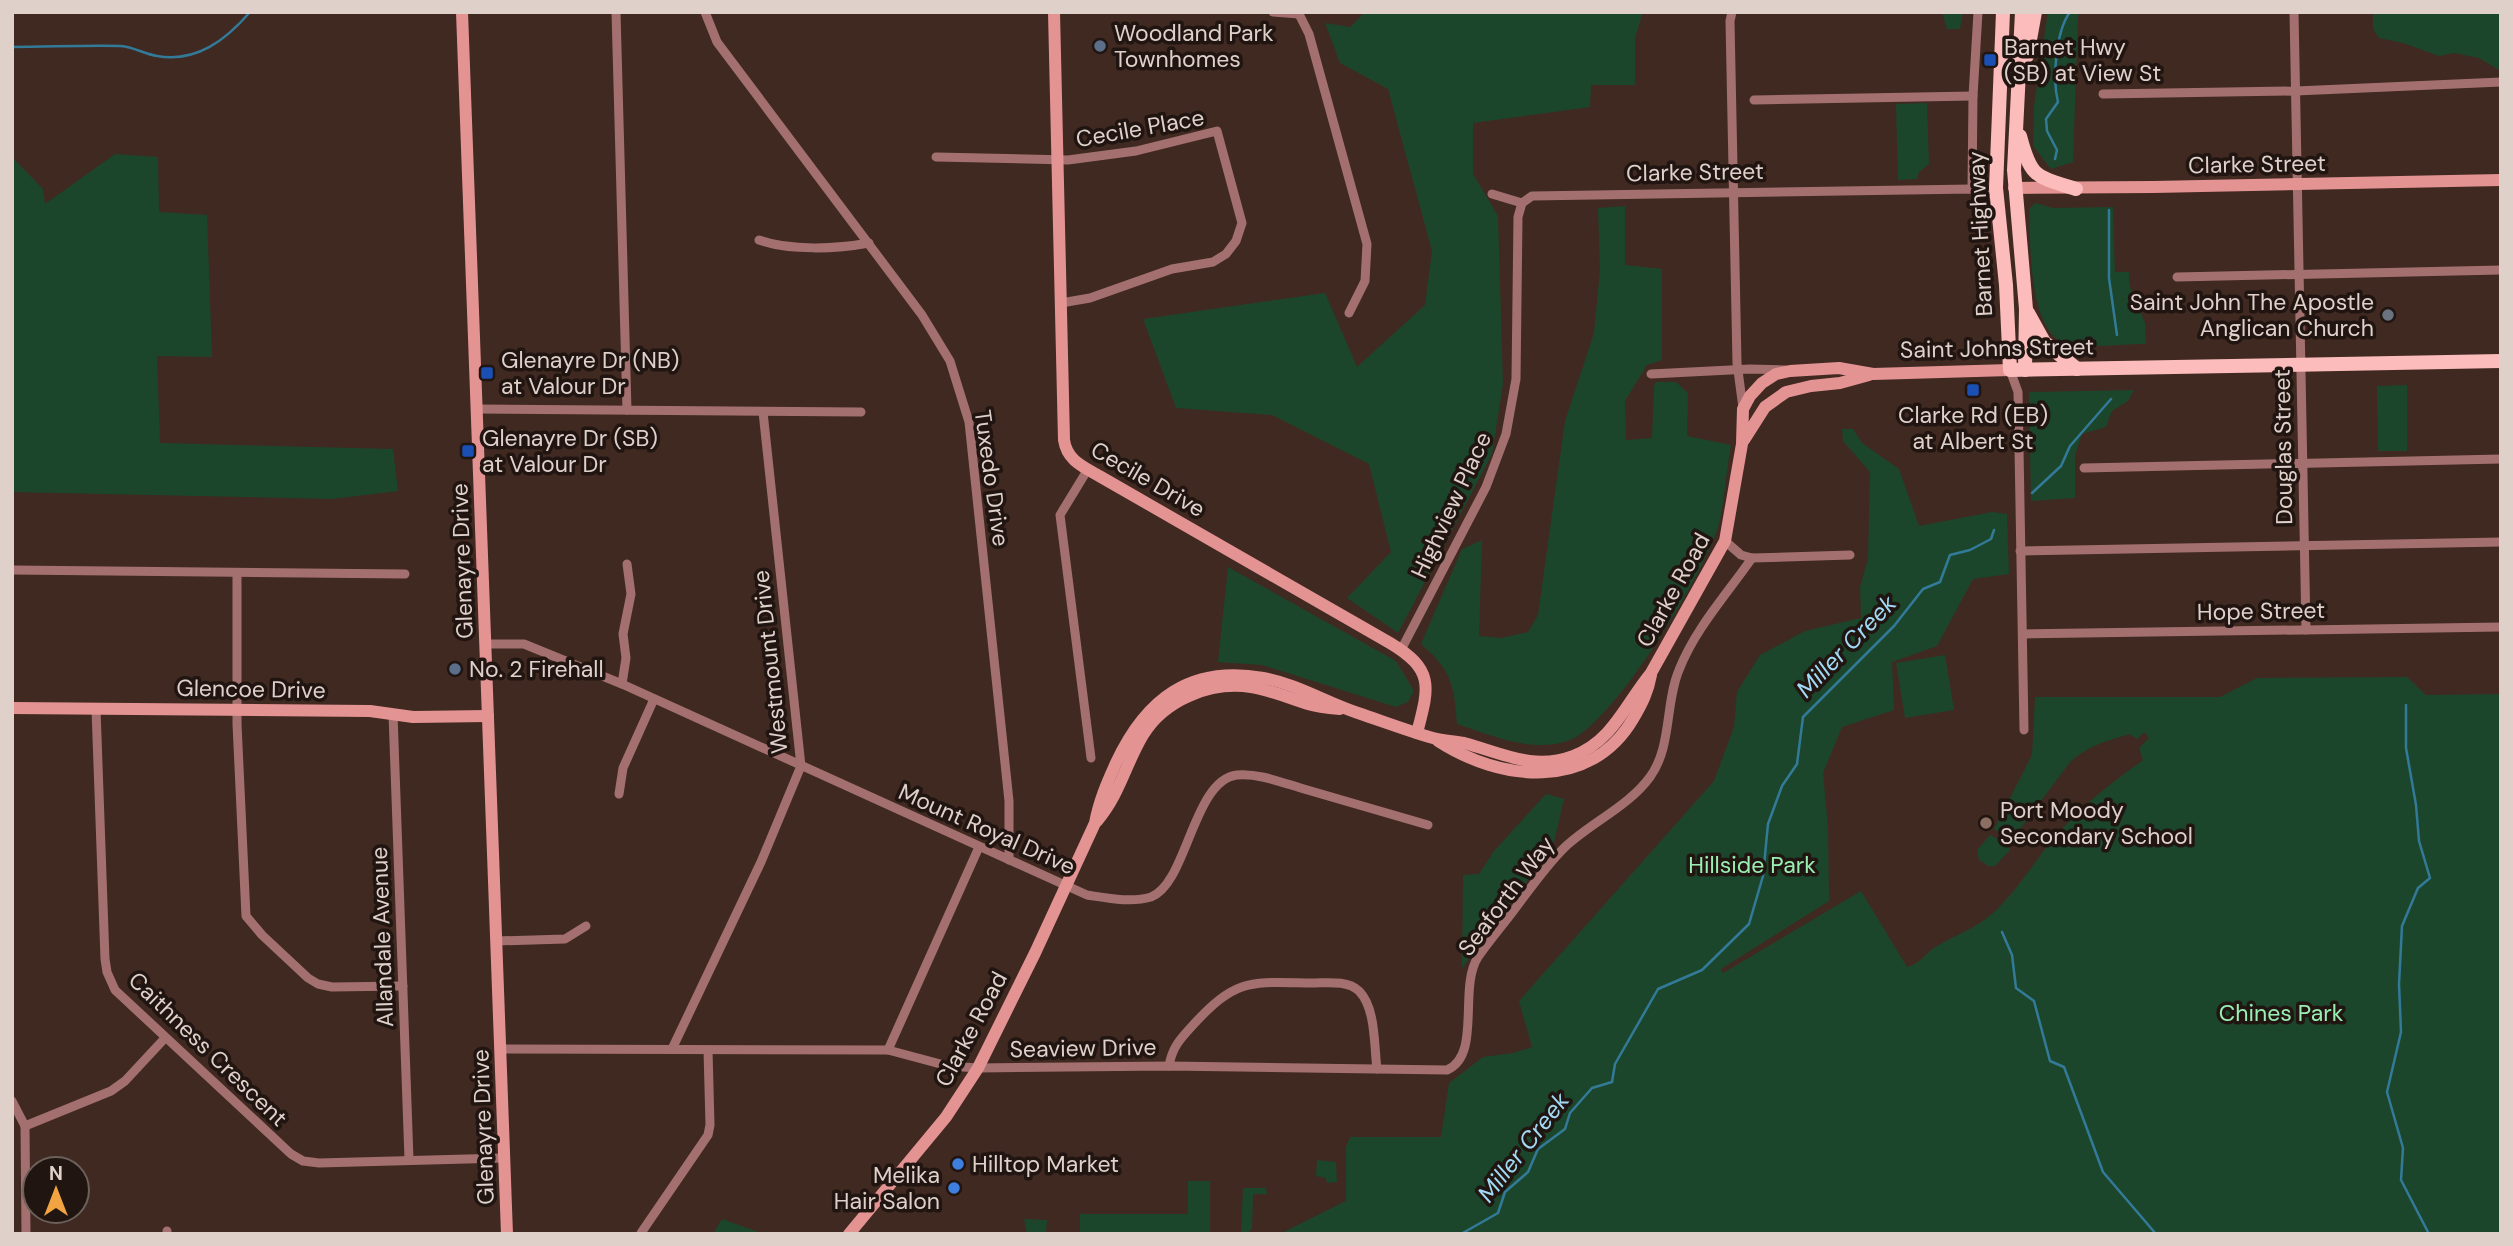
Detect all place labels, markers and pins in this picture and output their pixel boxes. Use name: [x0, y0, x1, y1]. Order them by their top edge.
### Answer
place label: Woodland Park Townhomes: [1114, 18, 1274, 74]
place label: Barnet Hwy (SB) at View St: [2004, 32, 2161, 88]
marker: Woodland Park Townhomes: [1092, 38, 1108, 54]
marker: Barnet Hwy (SB) at View St: [1982, 52, 1998, 68]
place label: Saint John The Apostle Anglican Church: [2130, 287, 2374, 343]
marker: Saint John The Apostle Anglican Church: [2380, 307, 2396, 323]
place label: Glenayre Dr (NB) at Valour Dr: [501, 345, 679, 401]
marker: Glenayre Dr (NB) at Valour Dr: [479, 365, 495, 381]
marker: Clarke Rd (EB) at Albert St: [1965, 382, 1981, 398]
place label: Clarke Rd (EB) at Albert St: [1898, 400, 2048, 456]
place label: Glenayre Dr (SB) at Valour Dr: [482, 423, 658, 479]
marker: Glenayre Dr (SB) at Valour Dr: [460, 443, 476, 459]
place label: No. 2 Firehall: [469, 654, 604, 684]
marker: No. 2 Firehall: [447, 661, 463, 677]
place label: Port Moody Secondary School: [2000, 795, 2193, 851]
marker: Port Moody Secondary School: [1978, 815, 1994, 831]
place label: Hilltop Market: [972, 1149, 1119, 1179]
marker: Hilltop Market: [950, 1156, 966, 1172]
place label: Melika Hair Salon: [834, 1160, 940, 1216]
marker: Melika Hair Salon: [946, 1180, 962, 1196]

